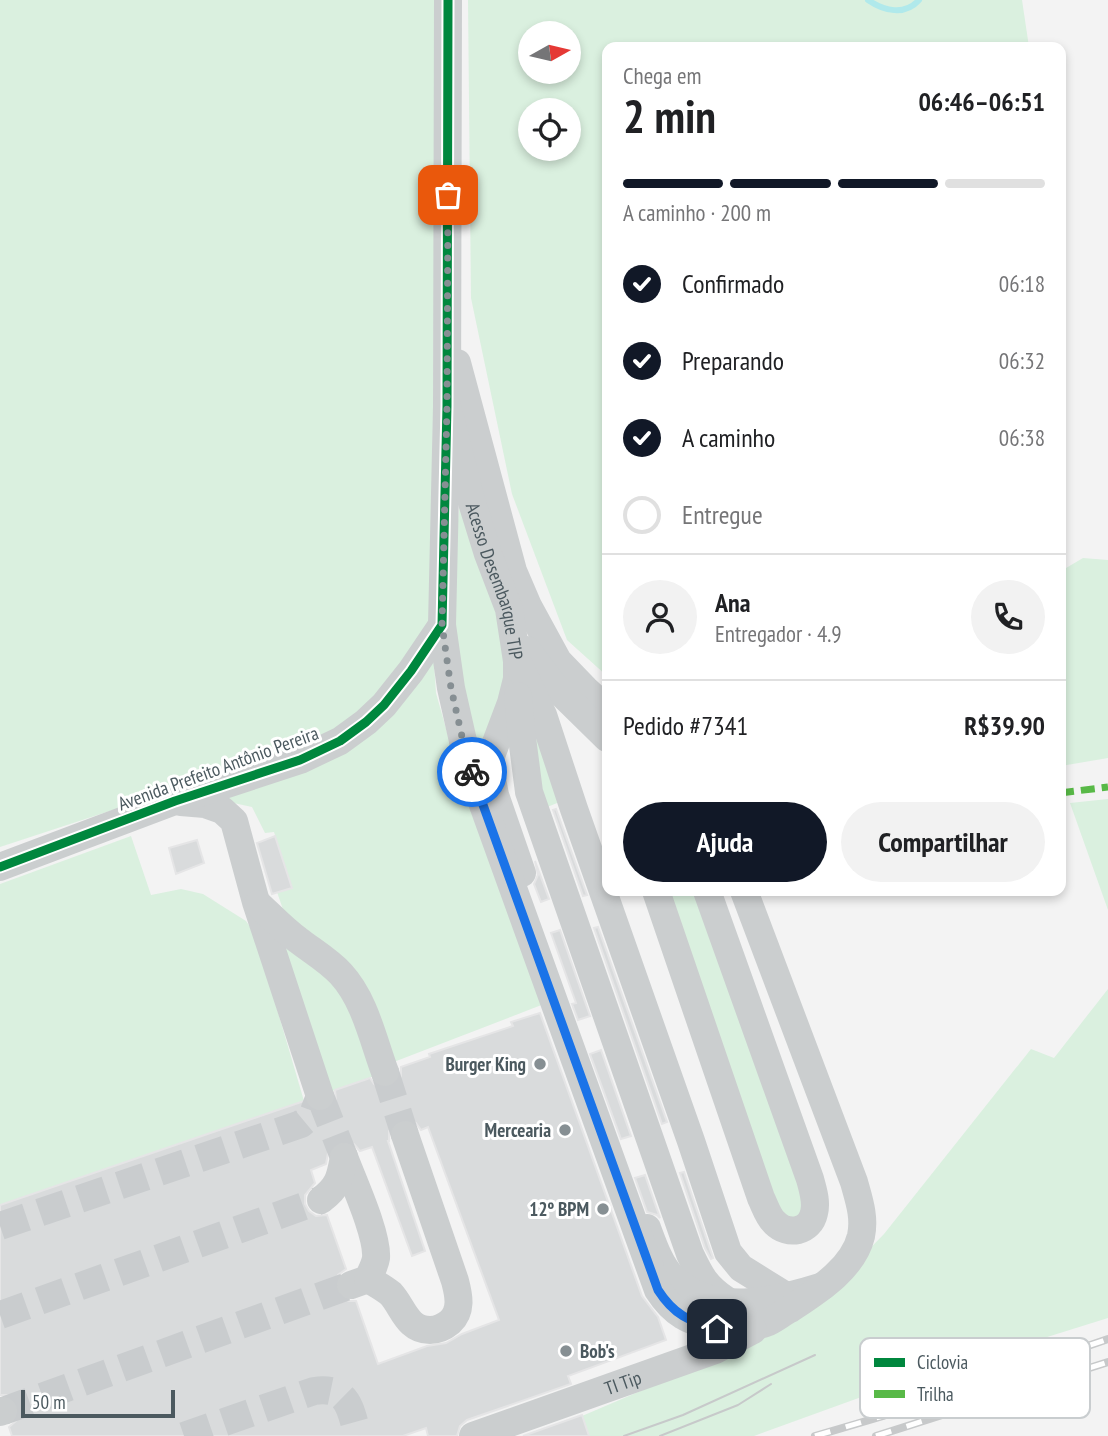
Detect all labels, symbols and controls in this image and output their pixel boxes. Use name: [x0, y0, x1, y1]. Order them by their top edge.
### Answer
north arrow: [518, 21, 581, 84]
map controls: [518, 21, 581, 161]
text: Chega em: [623, 61, 701, 90]
text: 06:46–06:51: [918, 85, 1045, 118]
text: 2 min: [623, 86, 716, 146]
button: locate: [518, 98, 581, 161]
pin: [418, 165, 478, 225]
icon: bag: [429, 176, 467, 214]
text: A caminho · 200 m: [623, 198, 771, 227]
icon: check: [623, 265, 661, 303]
text: Confirmado: [682, 267, 784, 300]
text: 06:18: [999, 269, 1045, 298]
icon: check: [623, 342, 661, 380]
text: Preparando: [682, 344, 784, 377]
text: 06:32: [999, 346, 1045, 375]
icon: check: [623, 419, 661, 457]
text: A caminho: [682, 421, 775, 454]
text: 06:38: [999, 423, 1045, 452]
text: Entregue: [682, 498, 763, 531]
street label: Acesso Desembarque TIP: [461, 500, 529, 662]
button: person: [623, 580, 697, 654]
button: phone: [971, 580, 1045, 654]
text: Ana: [715, 586, 750, 619]
text: Entregador · 4.9: [715, 619, 842, 648]
text: Pedido #7341: [623, 709, 748, 742]
text: R$39.90: [964, 709, 1045, 742]
street label: Avenida Prefeito Antônio Pereira: [114, 721, 322, 815]
courier: [437, 737, 507, 807]
icon: bike: [453, 753, 491, 791]
button: Ajuda: [623, 802, 827, 882]
button: Compartilhar: [841, 802, 1045, 882]
place label: Burger King: [446, 1052, 526, 1076]
marker: Burger King: [532, 1056, 548, 1072]
place label: Mercearia: [485, 1118, 551, 1142]
marker: Mercearia: [557, 1122, 573, 1138]
place label: 12º BPM: [529, 1197, 589, 1221]
marker: 12º BPM: [595, 1201, 611, 1217]
pin: [687, 1299, 747, 1359]
icon: home: [698, 1310, 736, 1348]
legend: [860, 1338, 1090, 1418]
place label: Bob's: [580, 1339, 615, 1363]
marker: Bob's: [558, 1343, 574, 1359]
text: Ciclovia: [917, 1350, 968, 1374]
street label: TI Tip: [601, 1365, 644, 1400]
text: Trilha: [917, 1382, 954, 1406]
scale bar: [21, 1387, 175, 1419]
text: 50 m: [32, 1390, 66, 1414]

